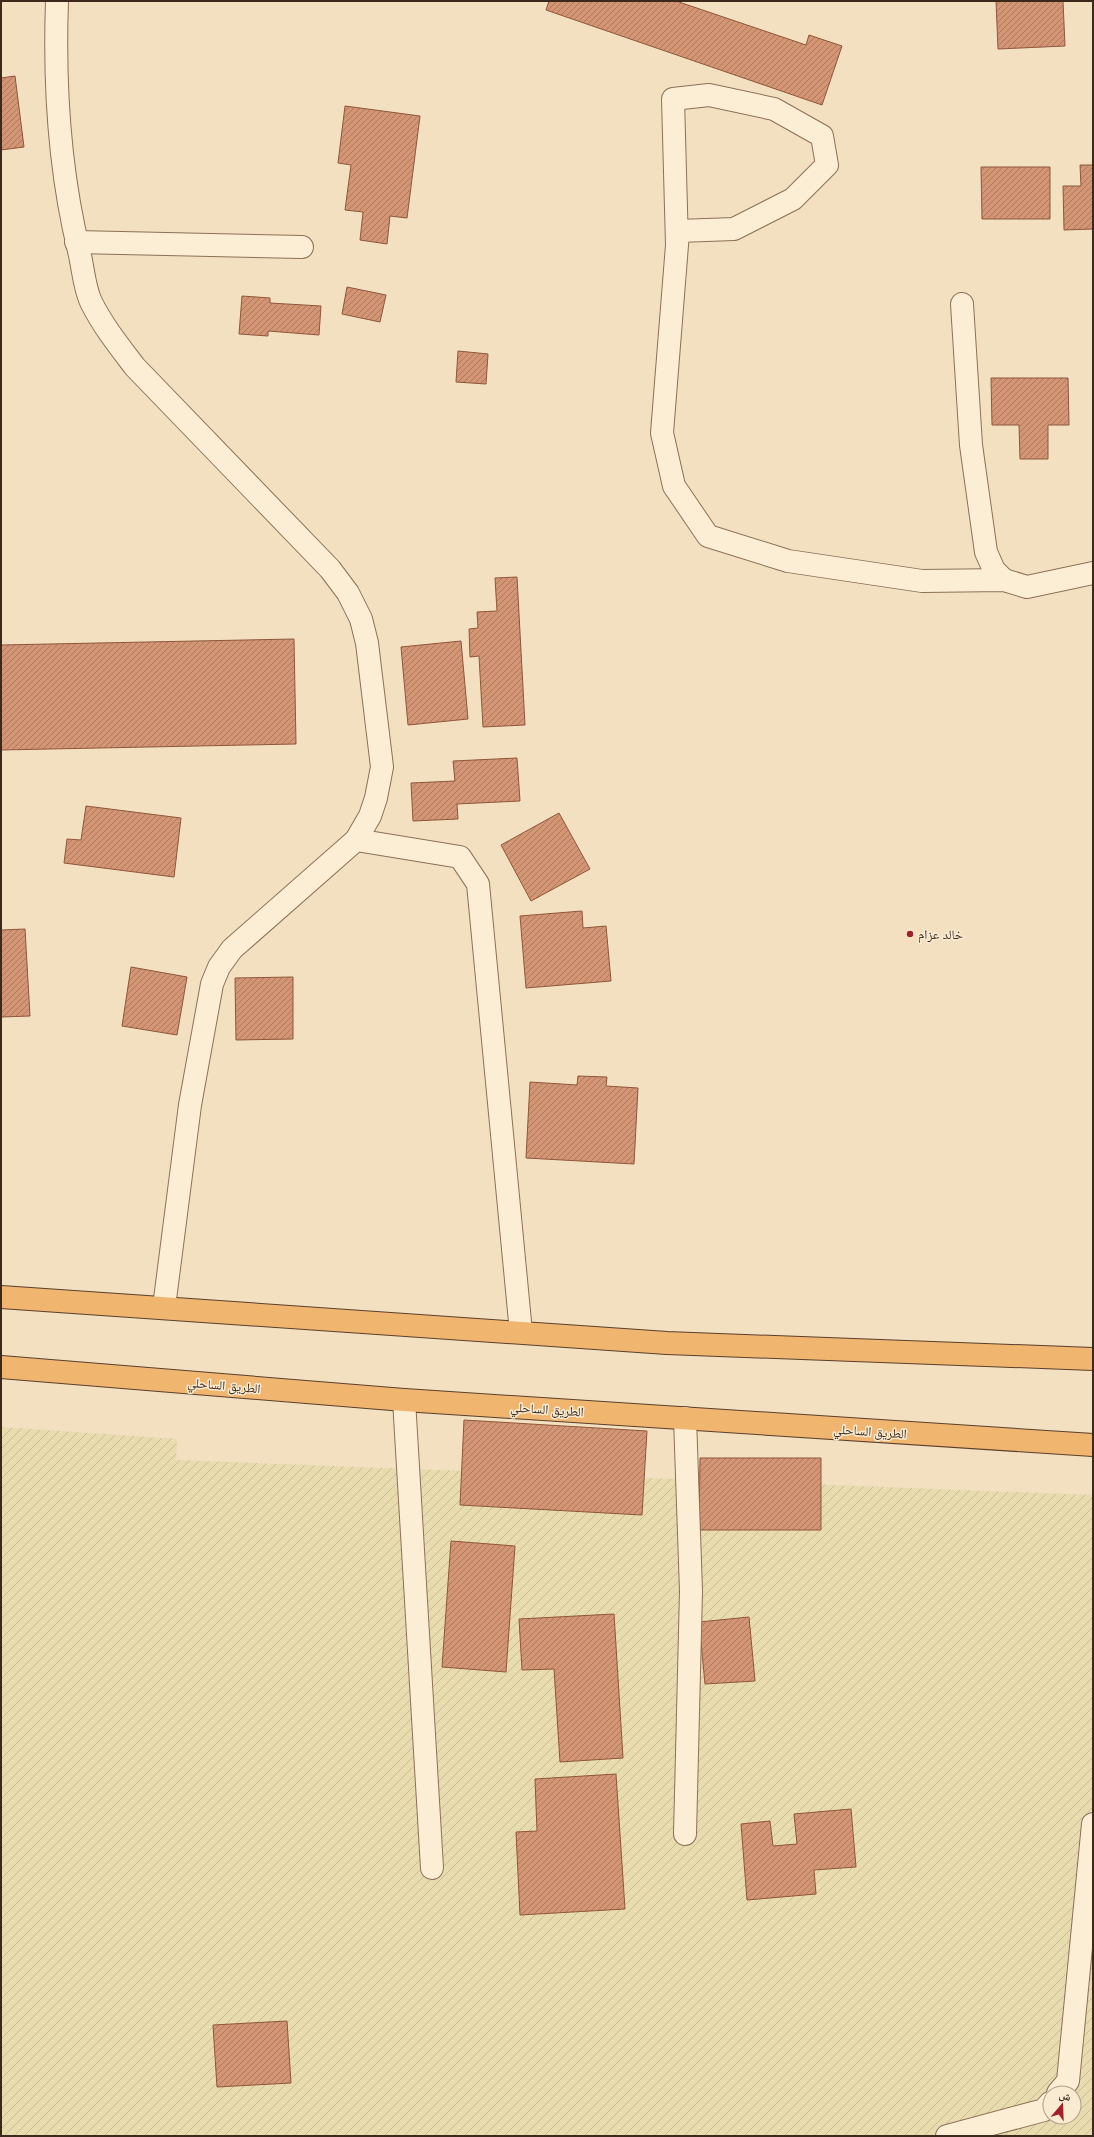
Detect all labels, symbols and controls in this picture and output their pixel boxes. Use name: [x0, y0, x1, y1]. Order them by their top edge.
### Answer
place label: خالد عزام: [918, 927, 963, 943]
marker: خالد عزام: [905, 929, 915, 939]
street label: الطريق الساحلي: [186, 1375, 261, 1399]
street label: الطريق الساحلي: [510, 1399, 584, 1423]
street label: الطريق الساحلي: [833, 1421, 907, 1445]
north arrow: [1042, 2085, 1082, 2125]
text: ش: [1057, 2088, 1073, 2105]

